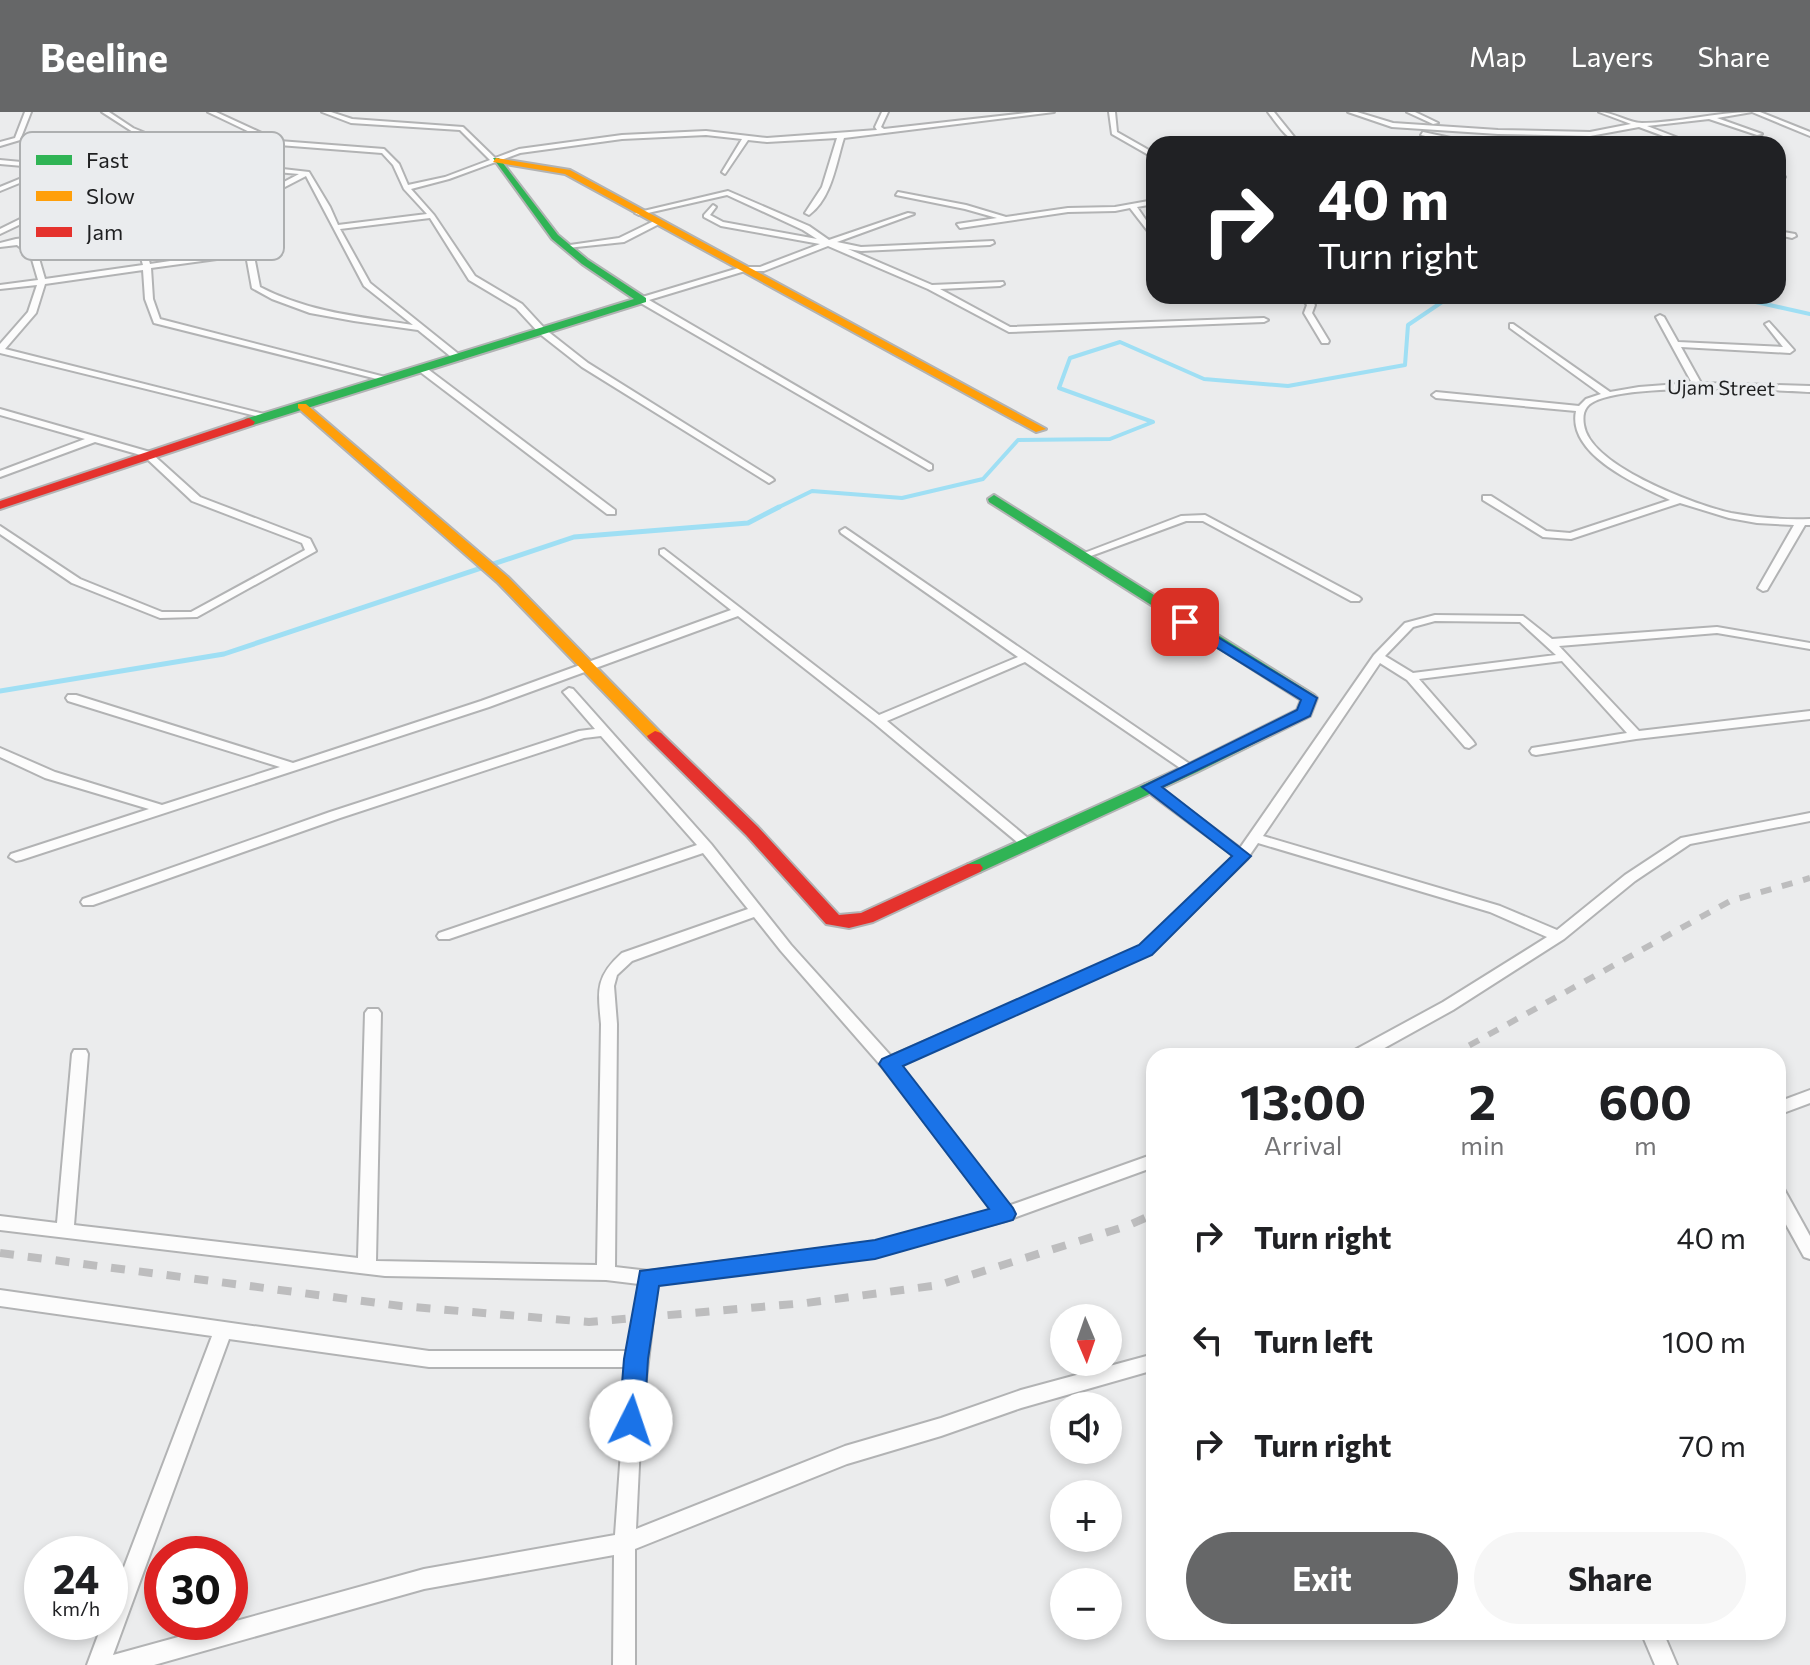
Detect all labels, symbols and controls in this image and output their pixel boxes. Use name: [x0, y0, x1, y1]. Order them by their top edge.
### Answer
text: Beeline: [40, 33, 168, 80]
text: Map: [1469, 39, 1527, 73]
text: Layers: [1571, 39, 1653, 73]
text: Share: [1697, 39, 1770, 73]
legend: [20, 132, 284, 260]
text: Fast: [86, 146, 129, 173]
text: 40 m: [1318, 163, 1449, 232]
icon: right: [1186, 168, 1290, 272]
text: Slow: [86, 182, 135, 209]
text: Jam: [86, 218, 123, 245]
text: Turn right: [1318, 232, 1479, 276]
street label: Ujam Street: [1667, 374, 1775, 400]
pin: [1151, 588, 1219, 656]
icon: arrive: [1163, 600, 1207, 644]
text: 13:00: [1240, 1071, 1366, 1130]
text: 2: [1469, 1071, 1496, 1130]
text: 600: [1599, 1071, 1692, 1130]
text: Arrival: [1264, 1129, 1342, 1160]
text: min: [1460, 1129, 1505, 1160]
text: m: [1634, 1129, 1657, 1160]
icon: right: [1186, 1214, 1230, 1258]
text: Turn right: [1254, 1218, 1391, 1255]
text: 40 m: [1677, 1218, 1746, 1255]
north arrow: [1050, 1304, 1122, 1376]
map controls: [1050, 1304, 1122, 1640]
icon: left: [1186, 1318, 1230, 1362]
text: Turn left: [1254, 1322, 1373, 1359]
text: 100 m: [1662, 1322, 1746, 1359]
position arrow: [589, 1379, 673, 1463]
button: sound: [1050, 1392, 1122, 1464]
icon: right: [1186, 1422, 1230, 1466]
text: Turn right: [1254, 1426, 1391, 1463]
text: 70 m: [1679, 1426, 1746, 1463]
button: +: [1050, 1480, 1122, 1552]
button: Exit: [1186, 1532, 1458, 1624]
button: Share: [1474, 1532, 1746, 1624]
speed limit sign: 30: [144, 1536, 248, 1640]
text: 24: [53, 1553, 99, 1602]
button: −: [1050, 1568, 1122, 1640]
text: km/h: [52, 1596, 100, 1620]

